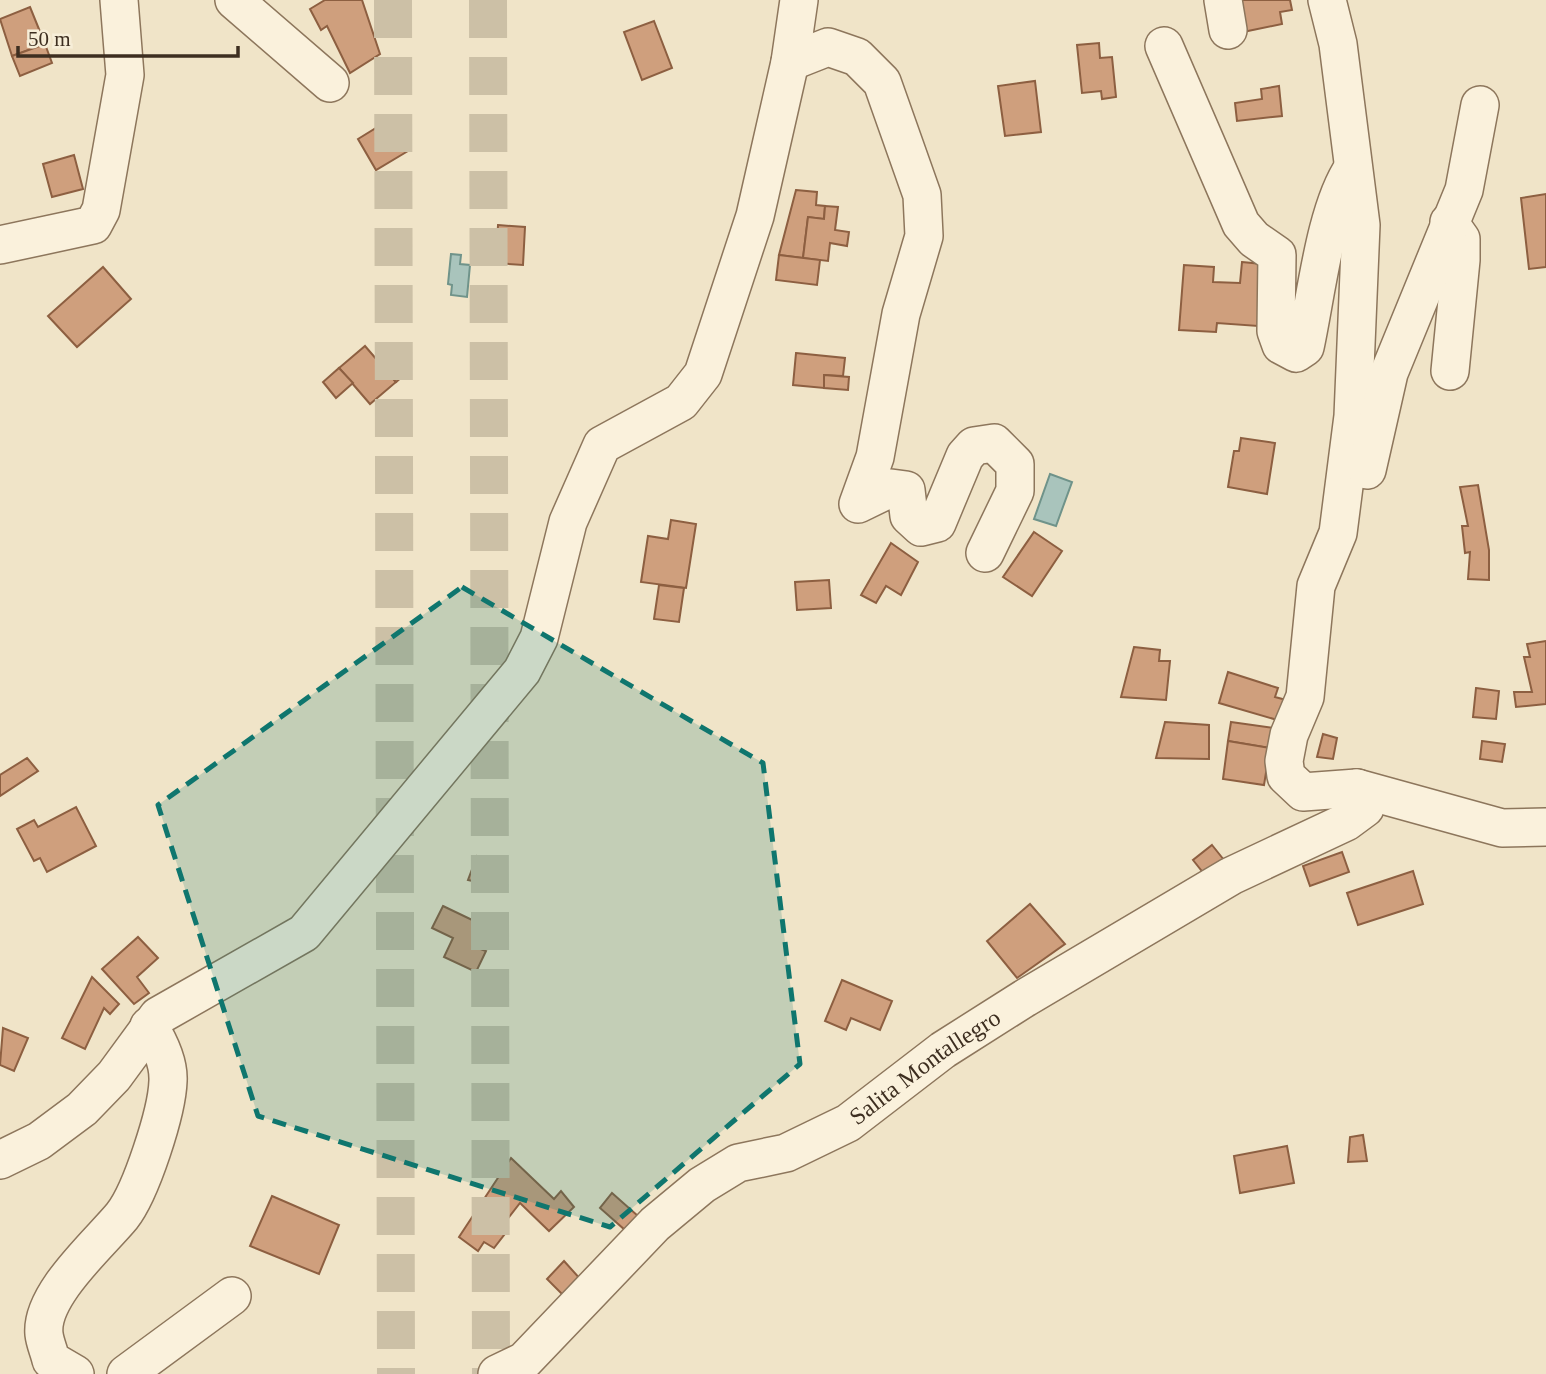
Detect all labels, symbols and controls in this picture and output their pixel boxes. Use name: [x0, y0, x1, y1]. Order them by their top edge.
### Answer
scale bar: [18, 14, 238, 58]
text: 50 m: [28, 27, 71, 51]
street label: Salita Montallegro: [845, 1004, 1005, 1130]

